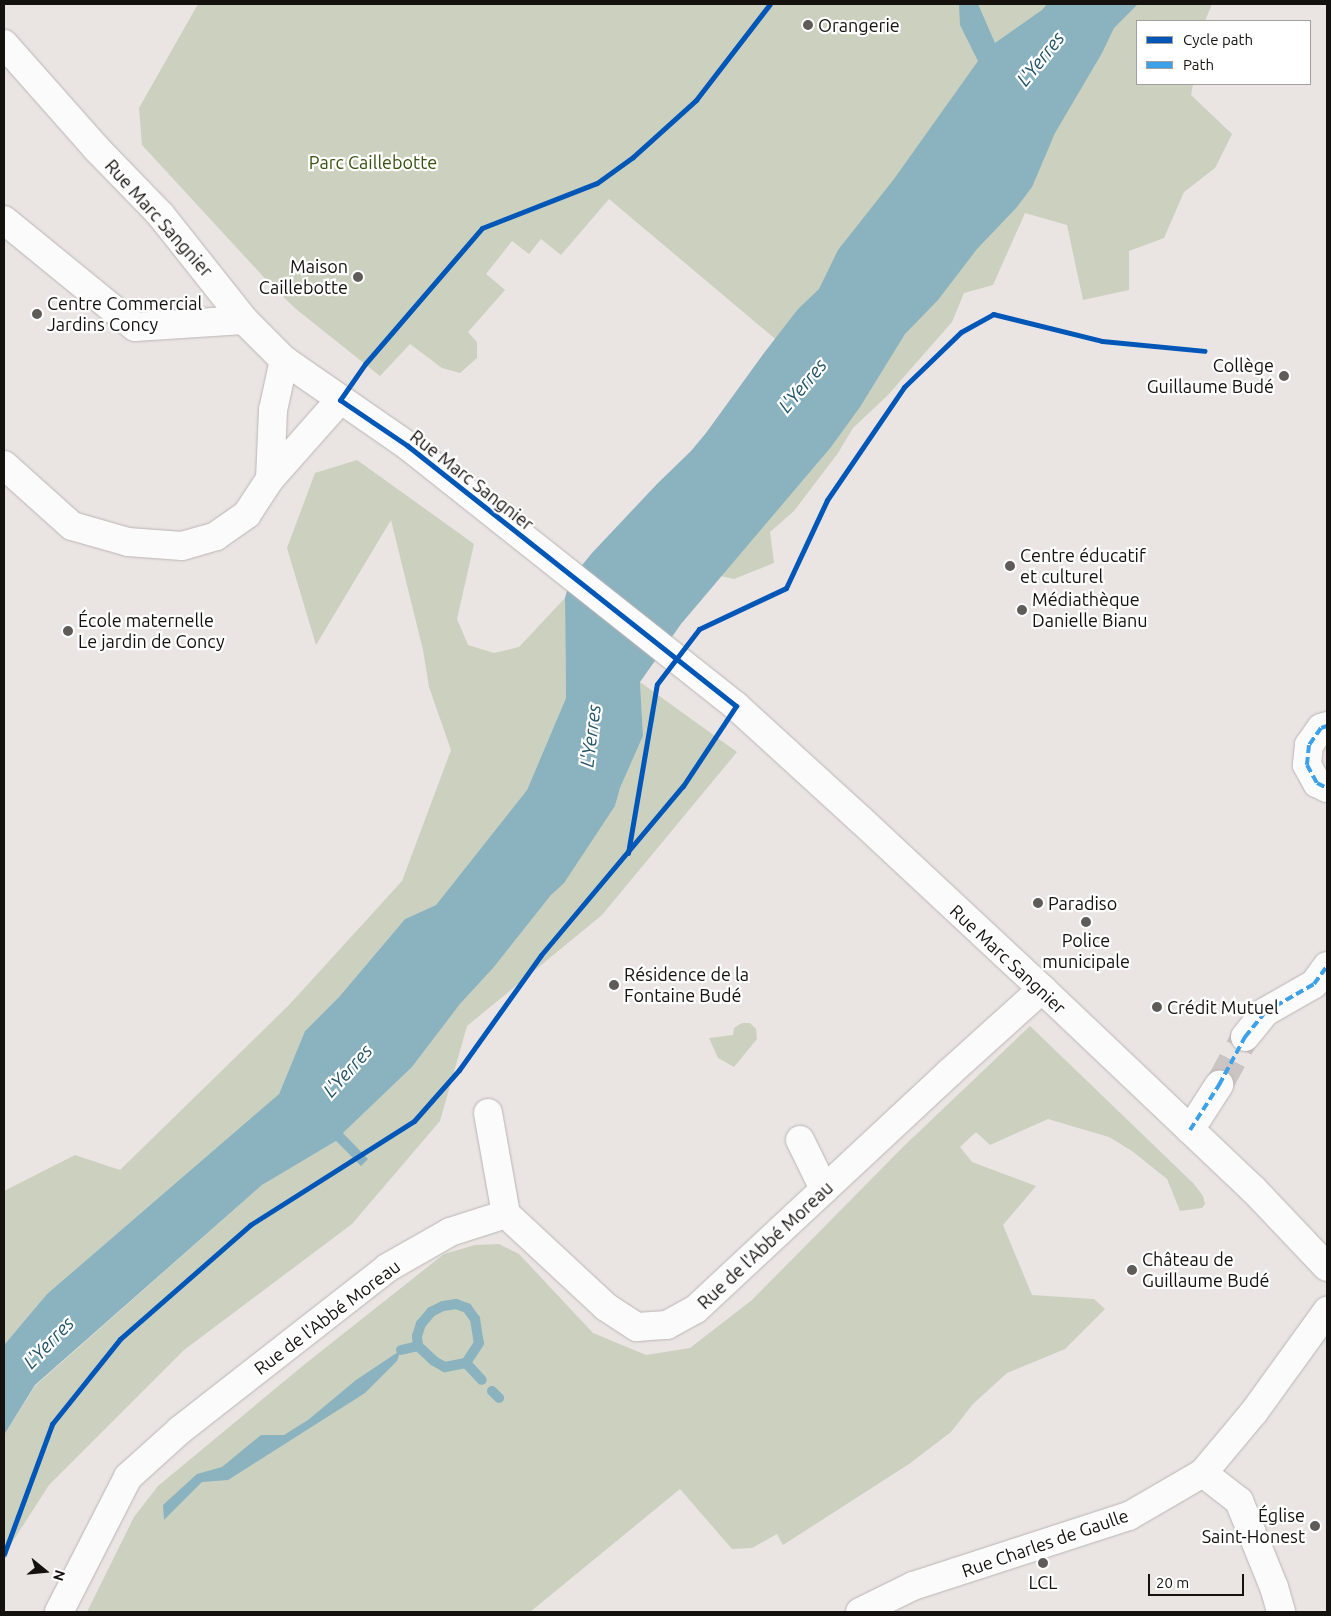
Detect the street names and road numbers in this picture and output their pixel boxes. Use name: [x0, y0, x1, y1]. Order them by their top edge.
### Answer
street label: Rue Marc Sangnier: [101, 155, 217, 281]
street label: Rue Marc Sangnier: [406, 425, 538, 535]
street label: Rue Marc Sangnier: [946, 900, 1070, 1018]
street label: Rue de l'Abbé Moreau: [693, 1177, 837, 1313]
street label: Rue de l'Abbé Moreau: [250, 1255, 404, 1379]
street label: Rue Charles de Gaulle: [959, 1504, 1131, 1582]

